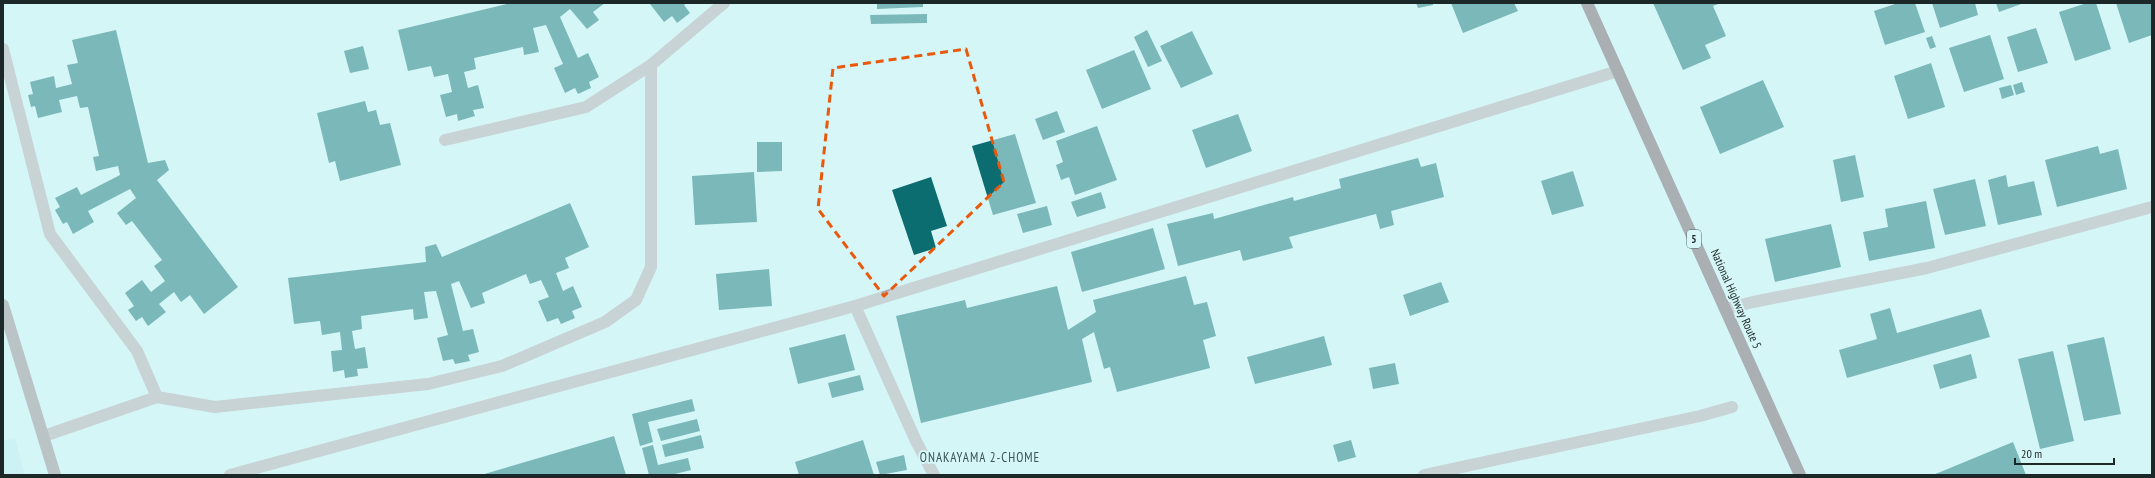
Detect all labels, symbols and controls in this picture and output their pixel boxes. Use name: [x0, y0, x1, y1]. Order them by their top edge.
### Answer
road number: 5: [1687, 230, 1701, 248]
street label: National Highway Route 5: [1708, 247, 1765, 351]
scale bar: [2015, 440, 2114, 466]
text: 20 m: [2021, 446, 2042, 461]
district label: ONAKAYAMA 2-CHOME: [920, 449, 1040, 466]

